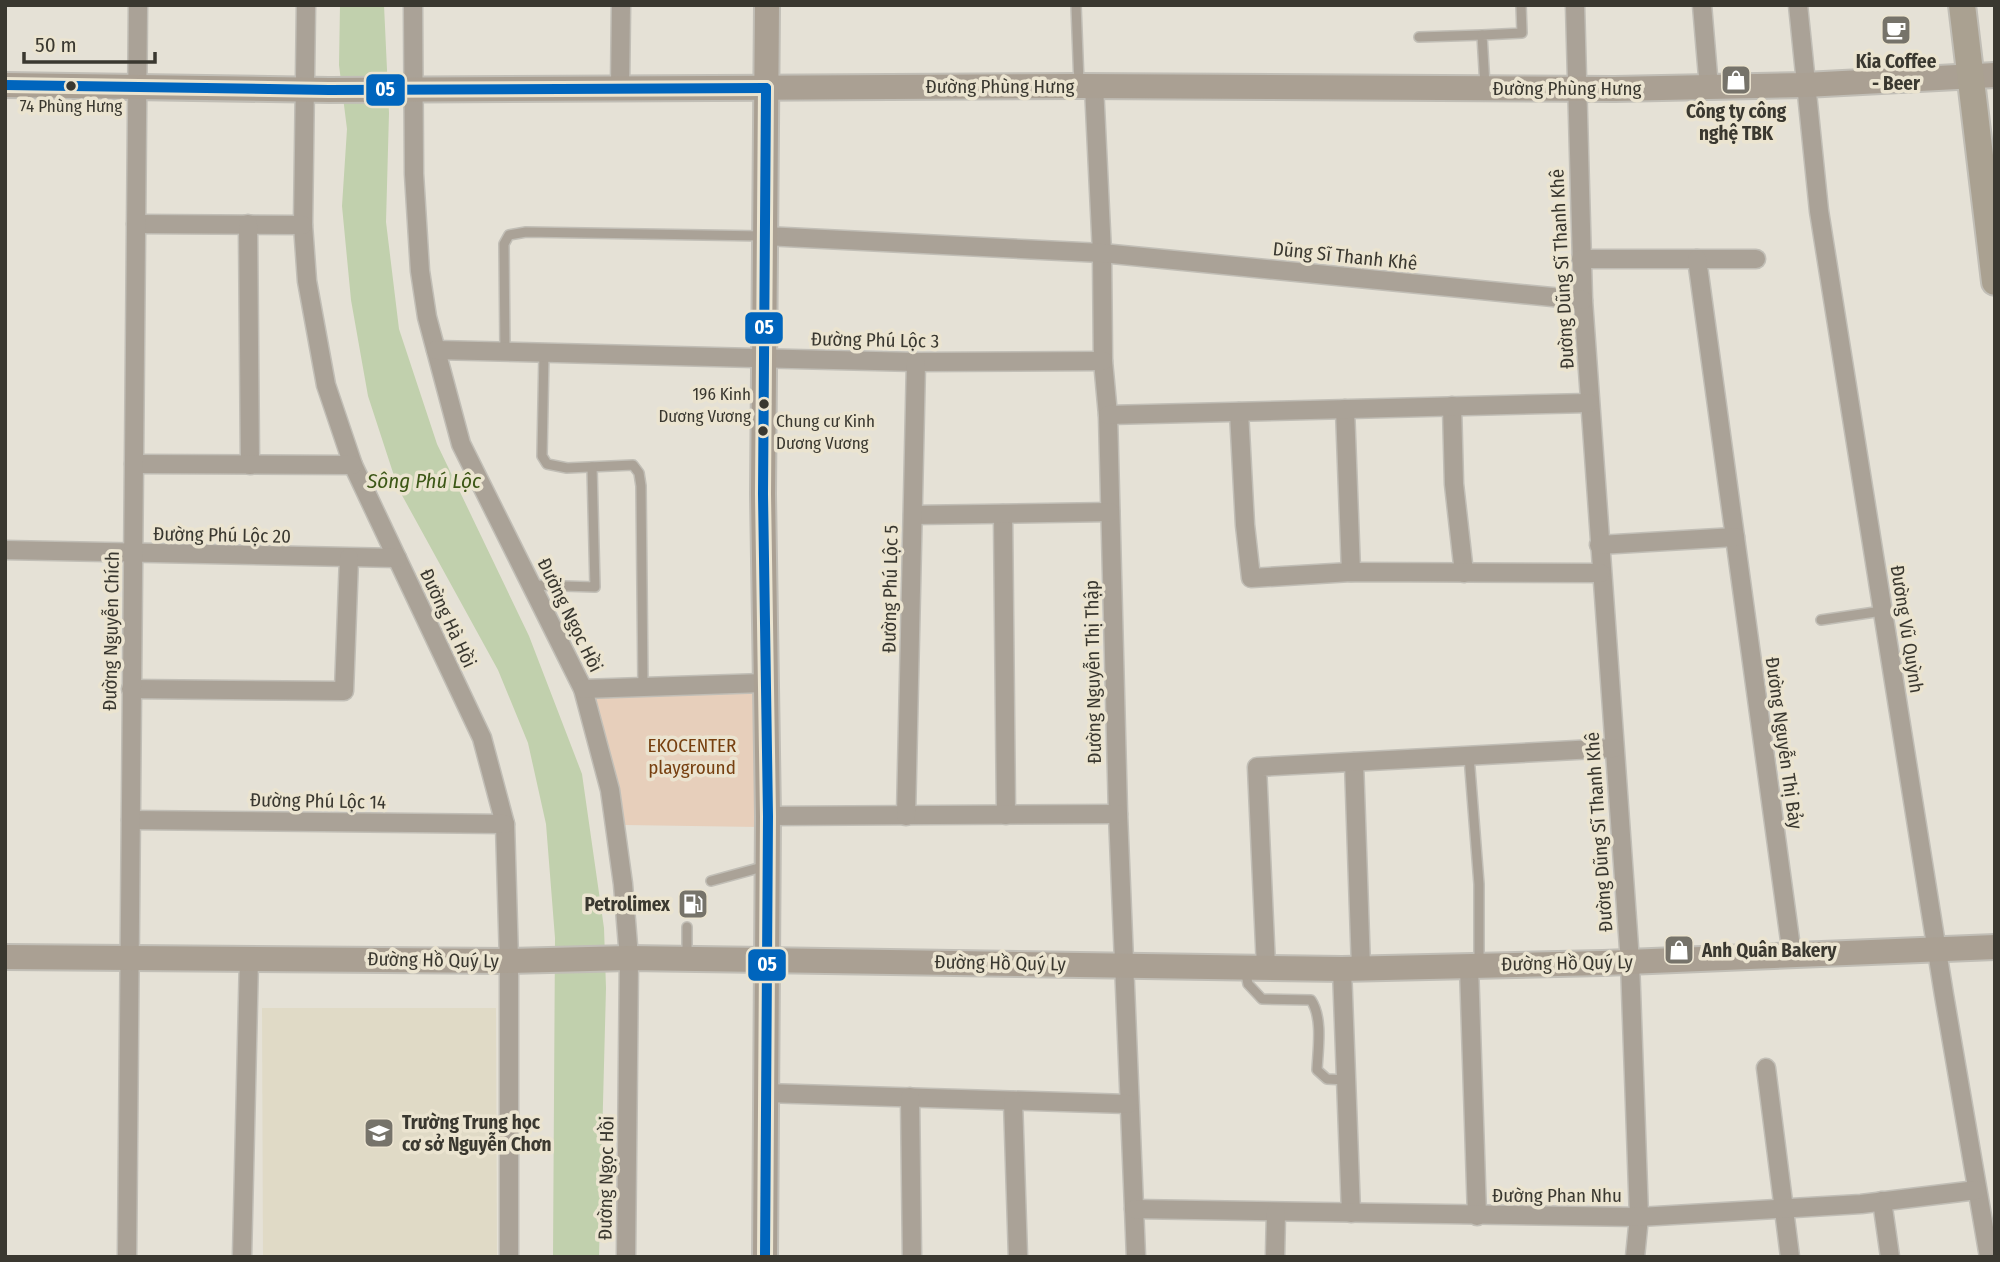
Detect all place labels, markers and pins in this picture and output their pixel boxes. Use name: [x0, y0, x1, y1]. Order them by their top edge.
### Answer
cafe icon: Kia Coffee - Beer: [1879, 13, 1913, 47]
place label: Kia Coffee - Beer: [1856, 50, 1937, 95]
shop icon: Công ty công nghệ TBK: [1719, 63, 1753, 97]
marker: 74 Phùng Hưng: [64, 79, 78, 93]
place label: 74 Phùng Hưng: [20, 96, 122, 117]
place label: Công ty công nghệ TBK: [1686, 100, 1787, 145]
place label: 196 Kinh Dương Vương: [658, 384, 751, 427]
marker: 196 Kinh Dương Vương: [757, 397, 771, 411]
place label: Chung cư Kinh Dương Vương: [776, 411, 875, 454]
marker: Chung cư Kinh Dương Vương: [756, 424, 770, 438]
fuel station icon: Petrolimex: [676, 887, 710, 921]
place label: Petrolimex: [584, 893, 671, 916]
shop icon: Anh Quân Bakery: [1662, 933, 1696, 967]
place label: Anh Quân Bakery: [1701, 939, 1837, 962]
place label: Trường Trung học cơ sở Nguyễn Chơn: [402, 1111, 552, 1156]
school or university icon: Trường Trung học cơ sở Nguyễn Chơn: [362, 1116, 396, 1150]

